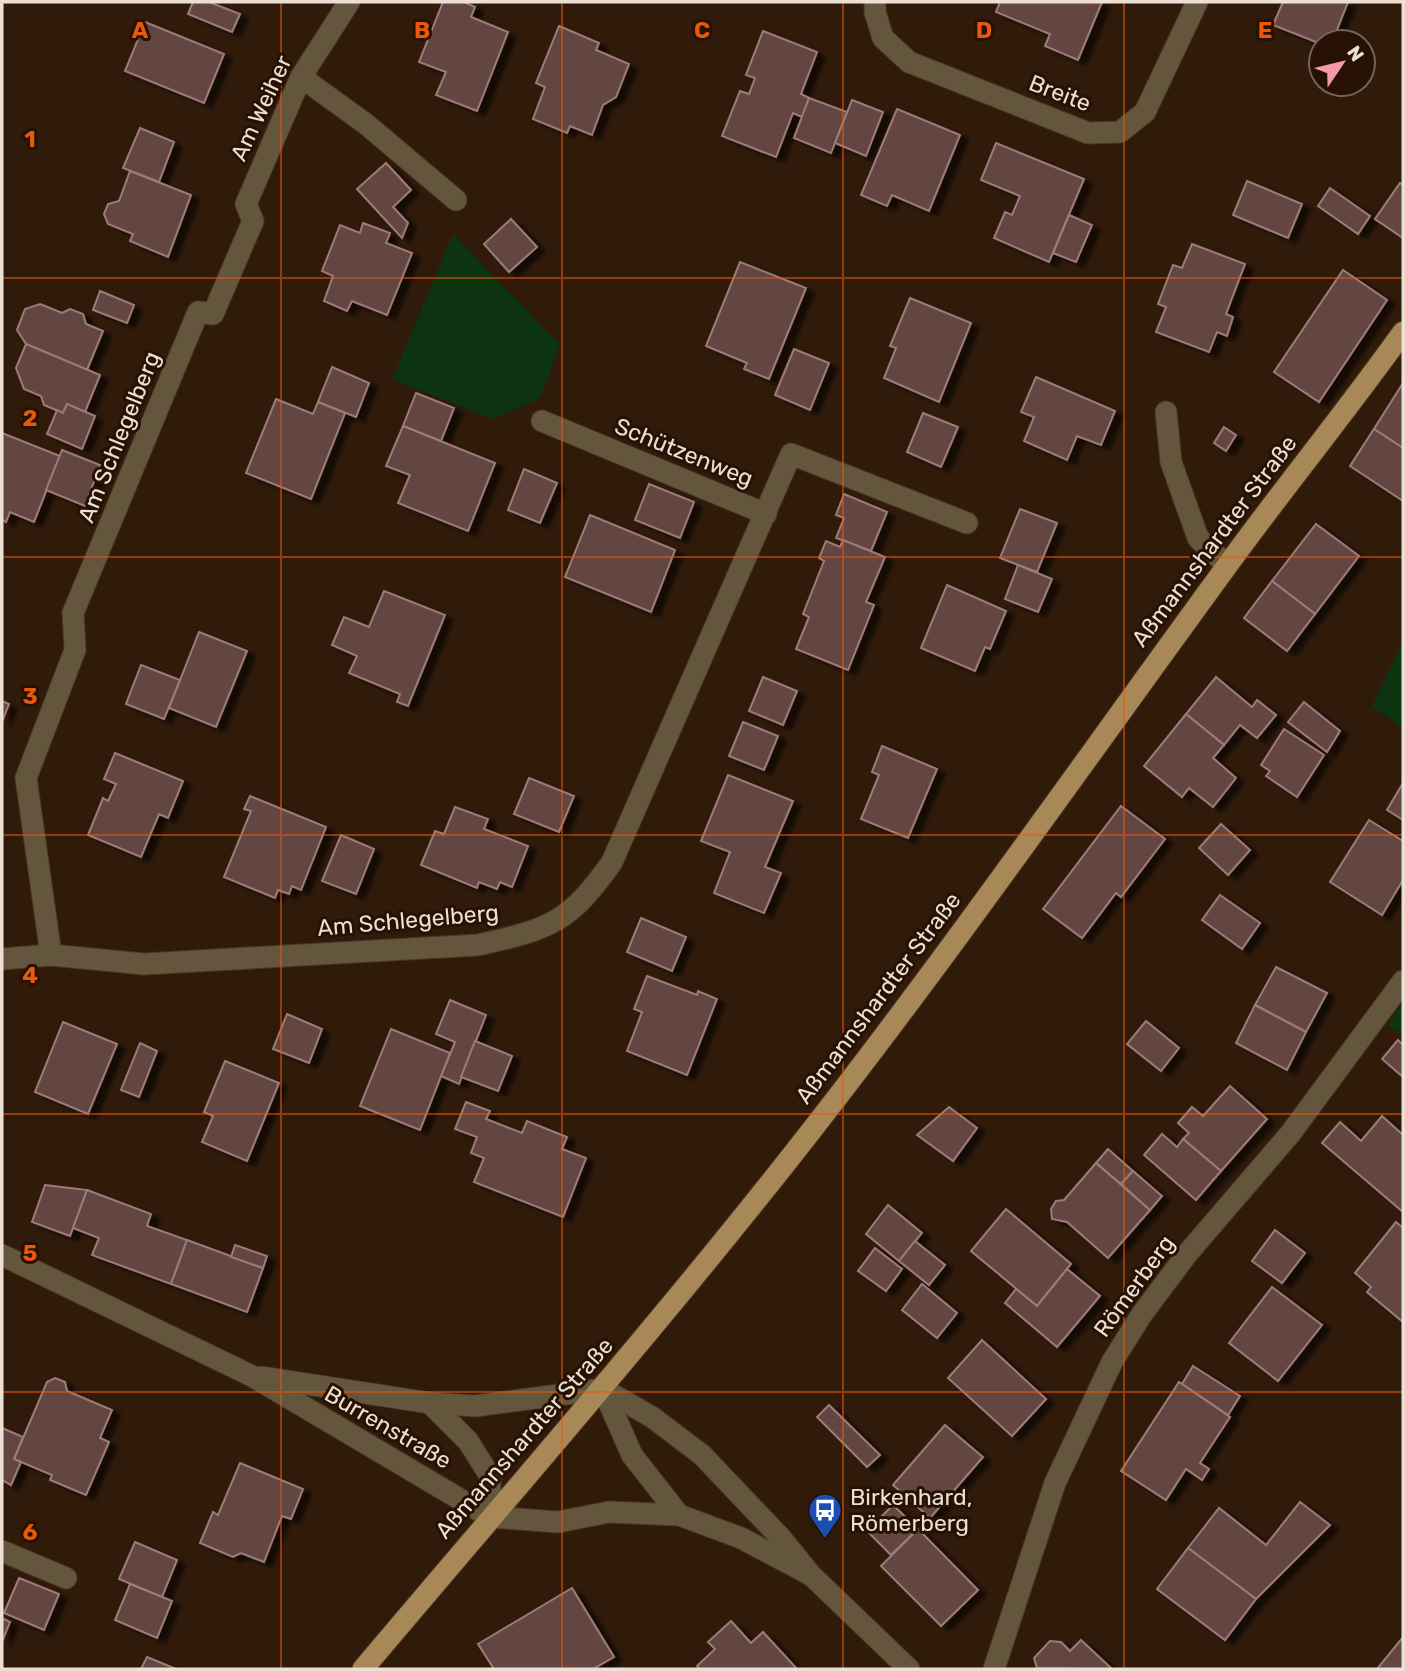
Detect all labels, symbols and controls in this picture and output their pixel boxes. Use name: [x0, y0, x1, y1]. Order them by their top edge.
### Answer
text: A: [132, 16, 149, 44]
text: B: [414, 16, 430, 44]
text: C: [694, 16, 710, 44]
text: D: [976, 16, 992, 44]
text: E: [1258, 16, 1272, 44]
north arrow: [1307, 28, 1377, 98]
text: N: [1342, 41, 1369, 66]
street label: Am Weiher: [224, 51, 298, 165]
street label: Breite: [1025, 68, 1095, 118]
text: 1: [24, 125, 36, 153]
street label: Am Schlegelberg: [72, 347, 166, 527]
text: 2: [23, 404, 37, 432]
street label: Schützenweg: [611, 412, 757, 492]
street label: Aßmannshardter Straße: [1125, 430, 1303, 652]
text: 3: [22, 682, 38, 710]
street label: Aßmannshardter Straße: [789, 887, 967, 1109]
street label: Am Schlegelberg: [316, 898, 500, 942]
text: 4: [22, 961, 38, 989]
street label: Römerberg: [1088, 1230, 1180, 1342]
text: 5: [23, 1239, 38, 1267]
street label: Aßmannshardter Straße: [429, 1332, 619, 1544]
street label: Burrenstraße: [320, 1379, 456, 1475]
place label: Birkenhard, Römerberg: [850, 1483, 972, 1537]
bus stop icon: Birkenhard, Römerberg: [806, 1491, 844, 1540]
text: 6: [23, 1518, 38, 1546]

